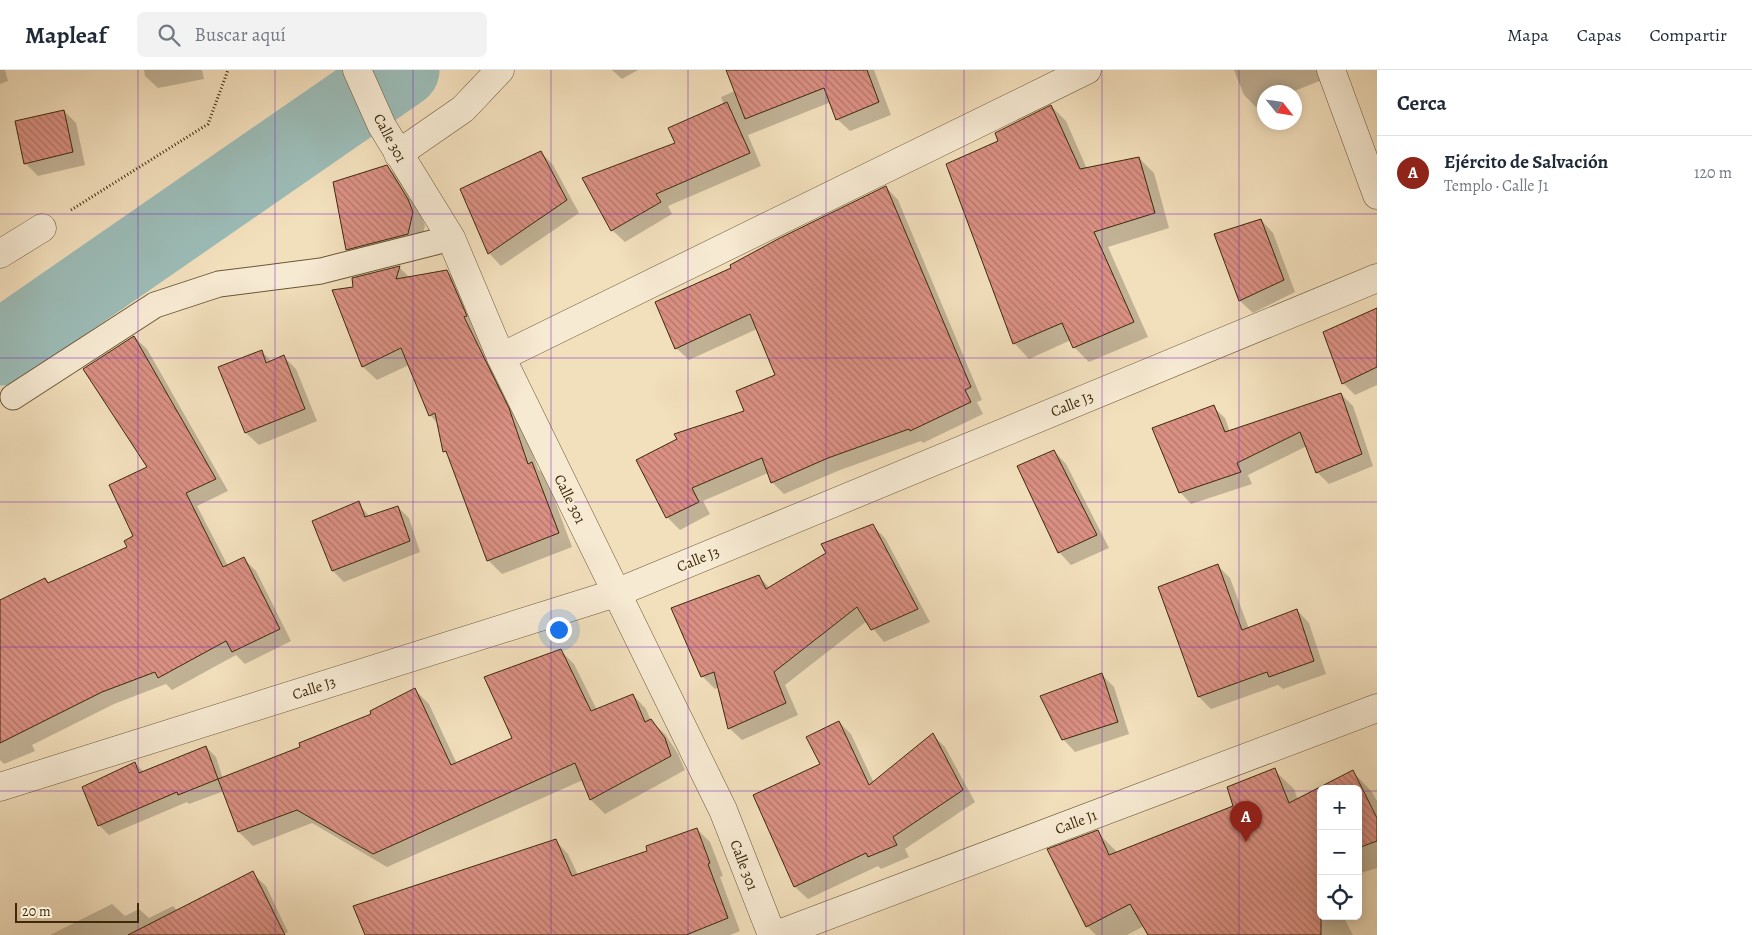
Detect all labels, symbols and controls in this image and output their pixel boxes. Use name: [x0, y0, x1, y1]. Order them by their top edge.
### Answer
search box: [137, 12, 487, 57]
text: Mapleaf: [25, 19, 107, 51]
icon: search: [155, 21, 183, 49]
text: Buscar aquí: [195, 22, 286, 48]
text: Mapa: [1507, 23, 1549, 47]
text: Capas: [1577, 23, 1621, 47]
text: Compartir: [1649, 23, 1727, 47]
north arrow: [1257, 85, 1302, 130]
text: Cerca: [1397, 89, 1447, 117]
street label: Calle 301: [369, 110, 411, 166]
text: Ejército de Salvación: [1444, 149, 1608, 175]
text: A: [1408, 162, 1418, 184]
text: 120 m: [1694, 162, 1732, 184]
text: Templo · Calle J1: [1444, 175, 1548, 197]
street label: Calle J3: [1048, 386, 1096, 422]
street label: Calle 301: [549, 471, 591, 527]
street label: Calle J3: [674, 541, 722, 577]
your location: [546, 617, 572, 643]
street label: Calle J3: [290, 672, 338, 704]
map controls: [1317, 785, 1362, 920]
button: +: [1317, 785, 1362, 830]
pin: A: [1230, 801, 1262, 842]
street label: Calle J1: [1052, 805, 1100, 839]
button: −: [1317, 830, 1362, 875]
street label: Calle 301: [725, 837, 763, 893]
button: locate: [1317, 875, 1362, 920]
scale bar: [15, 900, 139, 923]
text: 20 m: [22, 902, 51, 921]

